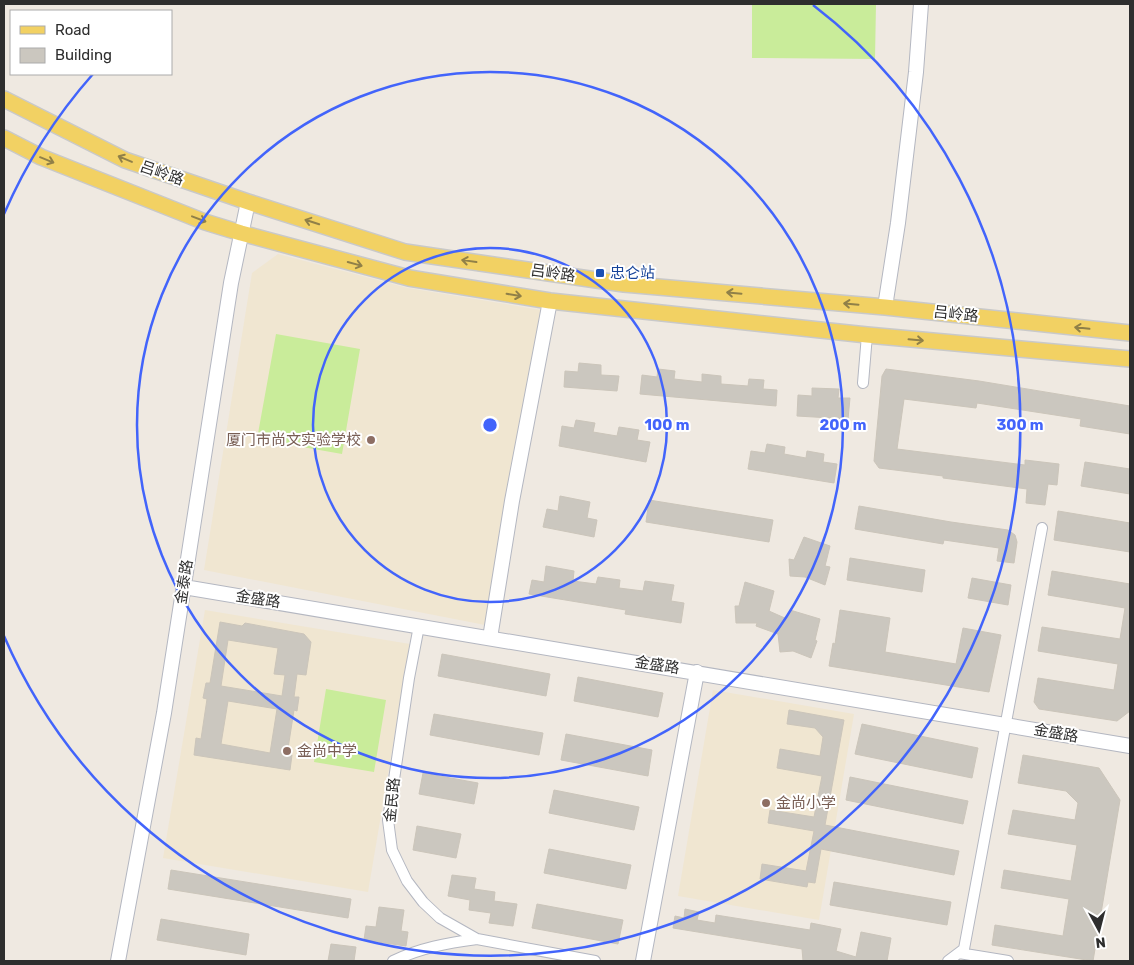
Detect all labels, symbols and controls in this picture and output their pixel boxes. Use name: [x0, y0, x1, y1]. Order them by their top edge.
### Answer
legend: [10, 10, 172, 75]
text: Road: [55, 21, 91, 39]
text: Building: [55, 46, 112, 64]
one-way arrow: [118, 154, 133, 164]
one-way arrow: [39, 155, 54, 165]
street label: 吕岭路: [138, 157, 186, 189]
one-way arrow: [191, 215, 206, 224]
one-way arrow: [304, 217, 320, 227]
one-way arrow: [461, 256, 477, 266]
one-way arrow: [346, 259, 362, 269]
street label: 吕岭路: [529, 261, 577, 285]
place label: 忠仑站: [610, 264, 655, 282]
marker: 忠仑站: [594, 267, 606, 279]
one-way arrow: [727, 288, 743, 298]
one-way arrow: [506, 290, 522, 300]
one-way arrow: [843, 299, 859, 308]
street label: 吕岭路: [933, 303, 979, 325]
one-way arrow: [1074, 323, 1090, 333]
one-way arrow: [907, 335, 923, 345]
centre of rings: [481, 416, 499, 434]
text: 100 m: [645, 416, 689, 434]
text: 200 m: [819, 416, 867, 434]
text: 300 m: [996, 416, 1044, 434]
place label: 厦门市尚文实验学校: [226, 431, 361, 449]
marker: 厦门市尚文实验学校: [365, 434, 377, 446]
street label: 金泰路: [172, 558, 196, 606]
street label: 金盛路: [234, 587, 282, 611]
street label: 金盛路: [633, 653, 681, 677]
street label: 金盛路: [1032, 720, 1080, 746]
place label: 金尚中学: [297, 742, 357, 760]
marker: 金尚中学: [281, 745, 293, 757]
street label: 金民路: [381, 777, 403, 823]
place label: 金尚小学: [776, 794, 836, 812]
marker: 金尚小学: [760, 797, 772, 809]
north arrow: [1074, 905, 1124, 955]
text: N: [1094, 933, 1107, 951]

